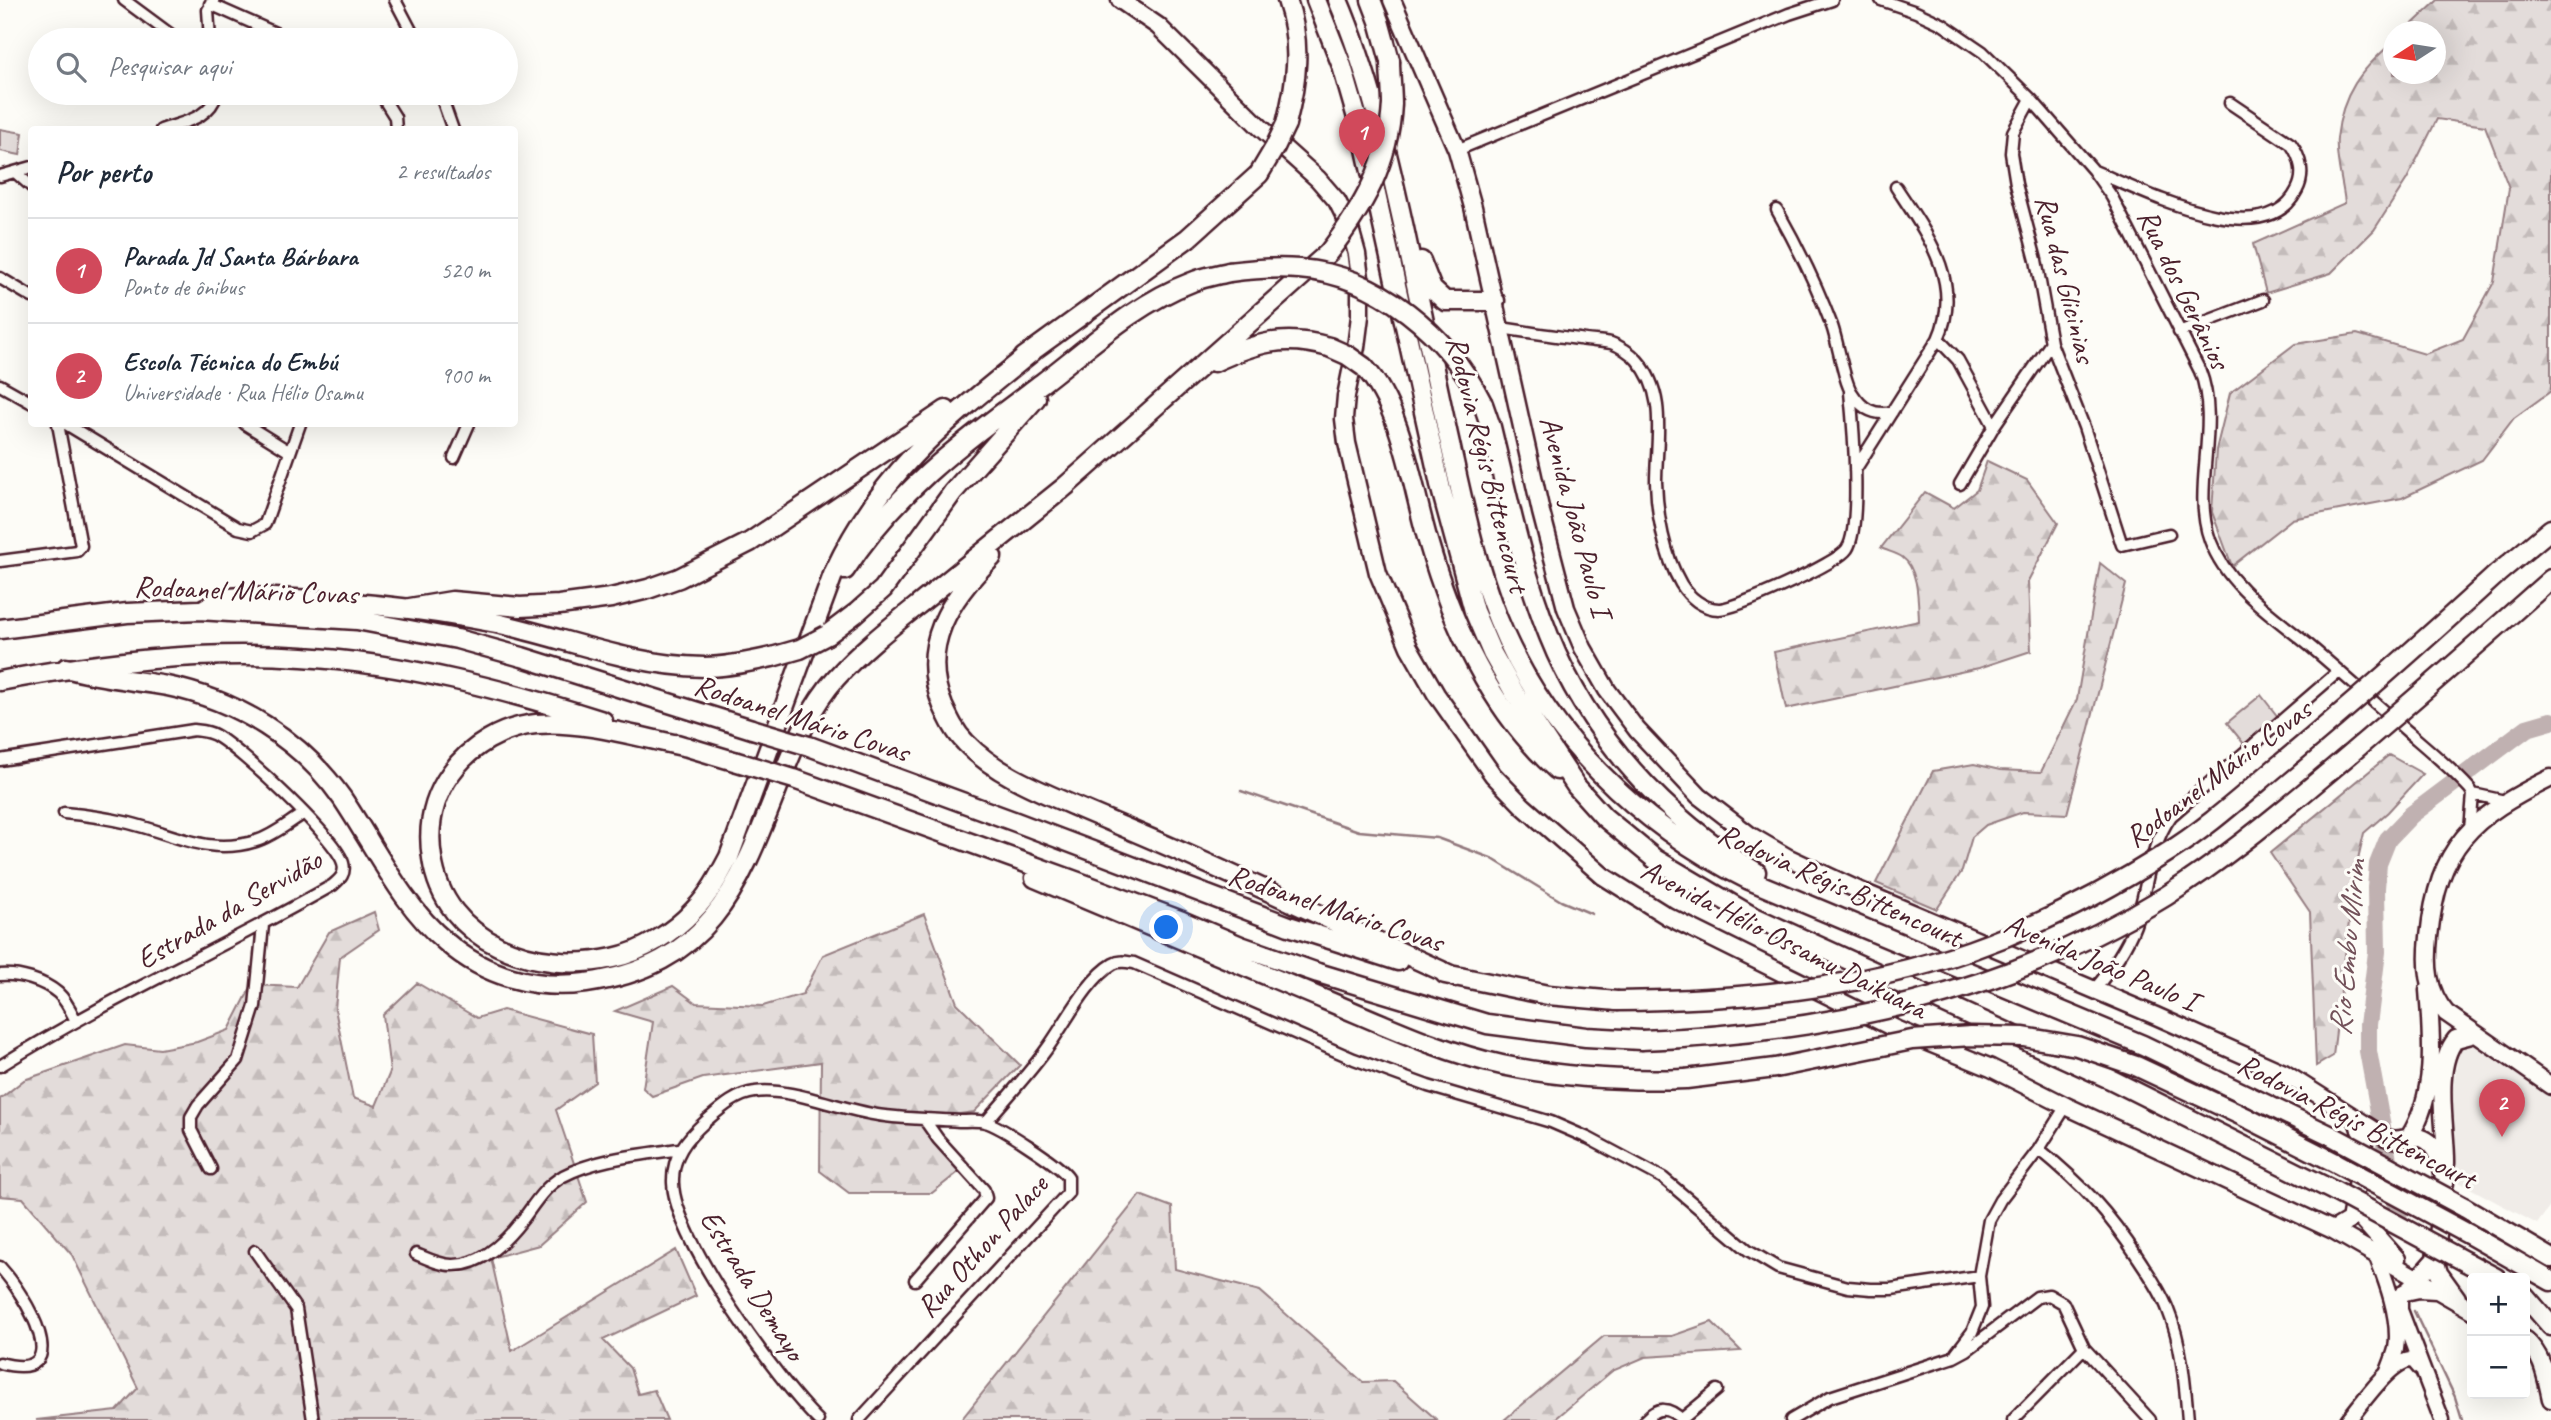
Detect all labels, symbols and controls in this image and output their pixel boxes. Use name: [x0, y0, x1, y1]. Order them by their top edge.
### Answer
north arrow: [2383, 21, 2446, 84]
search box: [28, 28, 518, 105]
icon: search: [52, 48, 90, 86]
text: Pesquisar aqui: [108, 50, 232, 83]
pin: 1: [1339, 109, 1385, 167]
text: Por perto: [56, 153, 151, 191]
text: 2 resultados: [396, 157, 490, 186]
street label: Rua das Glicinias: [2027, 191, 2106, 369]
street label: Rua dos Gerânios: [2129, 203, 2240, 378]
text: Parada Jd Santa Bárbara: [123, 240, 358, 273]
text: 1: [74, 256, 84, 285]
text: 520 m: [441, 256, 490, 285]
text: Ponto de ônibus: [123, 273, 244, 302]
street label: Rodovia Régis Bittencourt: [1438, 332, 1539, 599]
text: Escola Técnica do Embú: [123, 345, 337, 378]
text: 2: [74, 361, 84, 390]
text: 900 m: [441, 361, 490, 390]
text: Universidade · Rua Hélio Osamu: [123, 378, 363, 407]
street label: Avenida João Paulo I: [1531, 412, 1623, 627]
street label: Rodoanel Mário Covas: [133, 567, 361, 613]
street label: Rodoanel Mário Covas: [690, 665, 917, 772]
street label: Rodoanel Mário Covas: [2117, 689, 2321, 856]
street label: Rodovia Régis Bittencourt: [1712, 814, 1970, 957]
street label: Estrada da Servidão: [129, 840, 330, 977]
street label: Avenida Hélio Ossamu Daikuara: [1635, 851, 1935, 1029]
street label: Rodoanel Mário Covas: [1224, 855, 1451, 962]
water label: Rio Embu Mirim: [2319, 856, 2375, 1037]
street label: Avenida João Paulo I: [1999, 904, 2210, 1022]
your location: [1149, 910, 1183, 944]
street label: Rodovia Régis Bittencourt: [2231, 1044, 2485, 1199]
pin: 2: [2479, 1079, 2525, 1137]
street label: Rua Othon Palace: [908, 1165, 1058, 1325]
street label: Estrada Demayo: [692, 1203, 816, 1370]
map controls: [2467, 1273, 2530, 1399]
button: +: [2467, 1273, 2530, 1336]
button: −: [2467, 1336, 2530, 1399]

